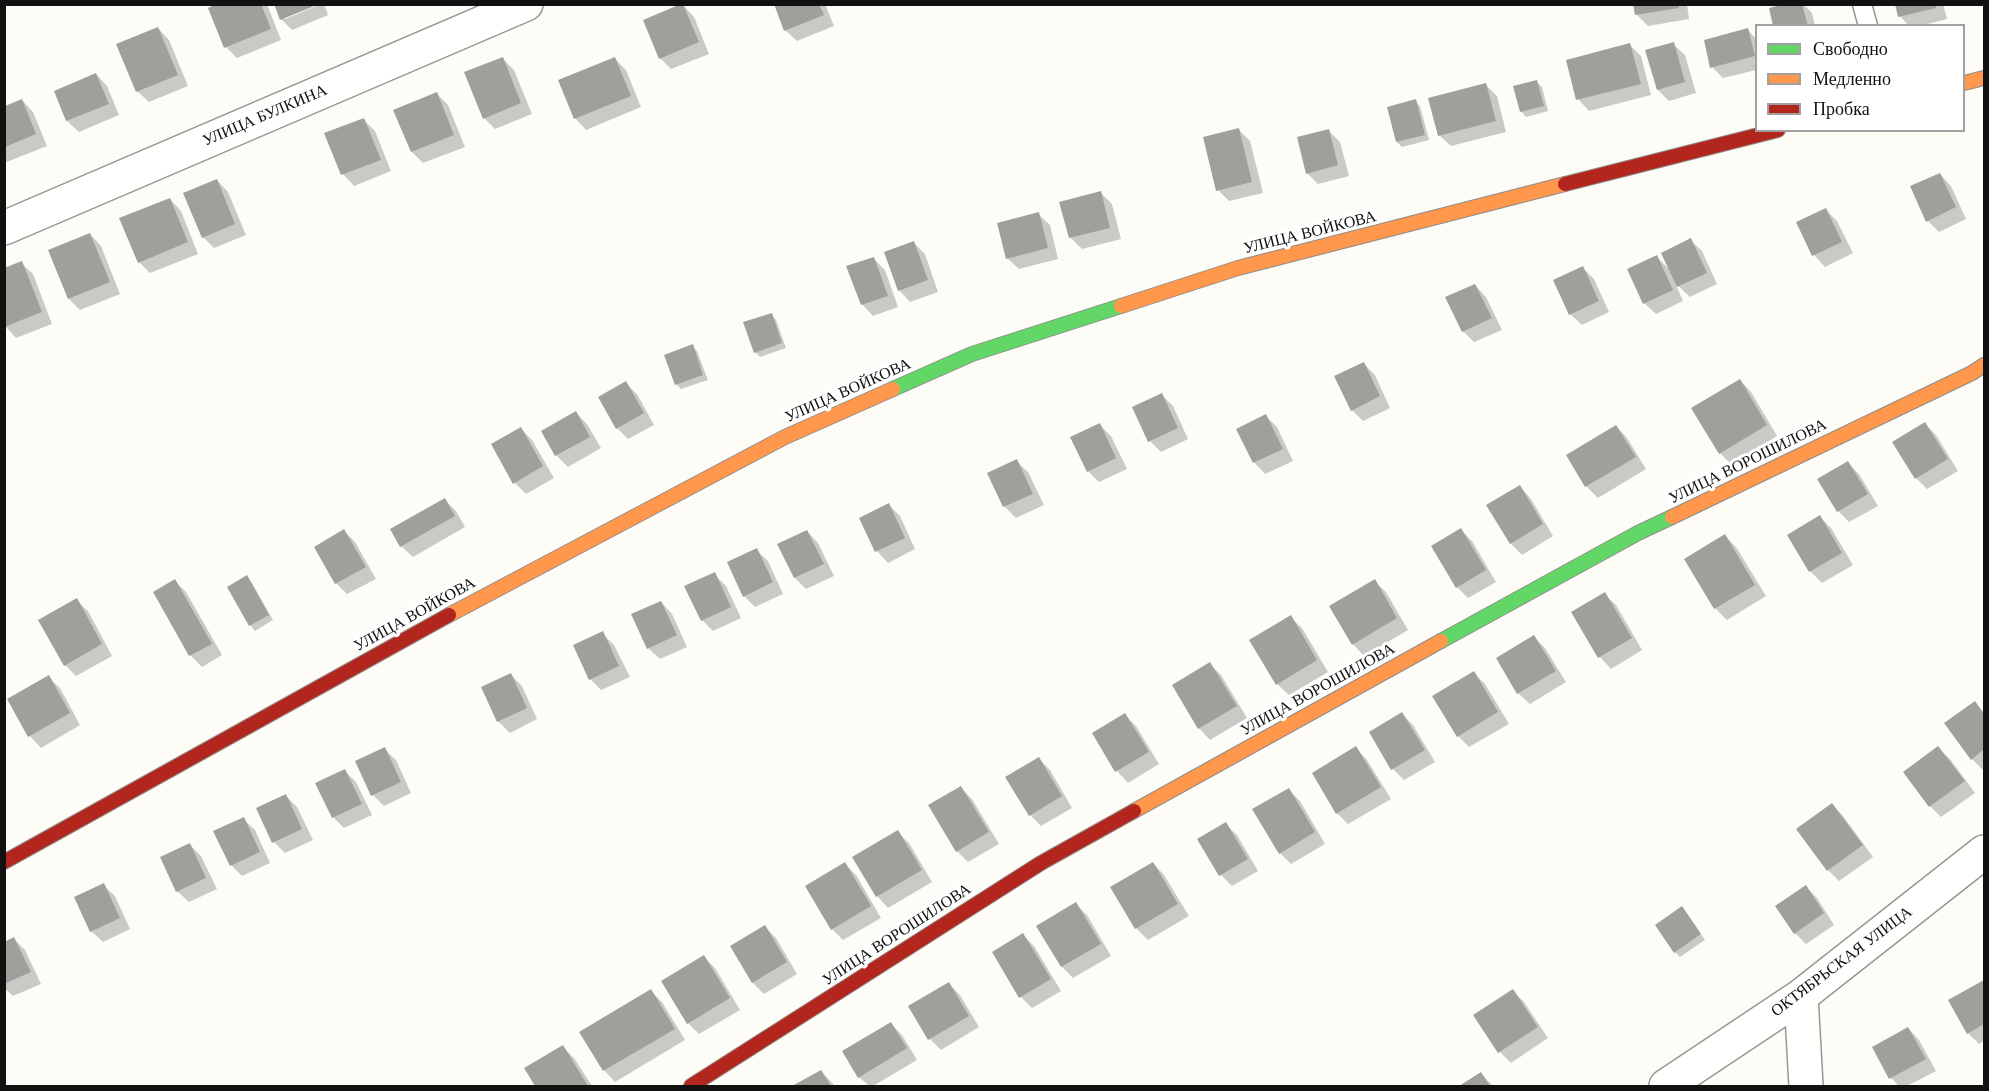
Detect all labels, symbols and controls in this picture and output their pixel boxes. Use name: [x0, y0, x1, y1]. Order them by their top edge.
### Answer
legend: [1755, 24, 1965, 132]
text: Свободно: [1813, 39, 1888, 59]
text: Медленно: [1813, 69, 1891, 89]
street label: УЛИЦА БУЛКИНА: [200, 81, 330, 151]
text: Пробка: [1813, 99, 1870, 119]
street label: УЛИЦА ВОЙКОВА: [1242, 207, 1378, 259]
street label: УЛИЦА ВОЙКОВА: [782, 355, 914, 427]
street label: УЛИЦА ВОРОШИЛОВА: [1666, 415, 1830, 509]
street label: УЛИЦА ВОЙКОВА: [351, 574, 479, 656]
street label: УЛИЦА ВОРОШИЛОВА: [1238, 640, 1398, 740]
street label: УЛИЦА ВОРОШИЛОВА: [819, 880, 975, 990]
street label: ОКТЯБРЬСКАЯ УЛИЦА: [1768, 903, 1916, 1021]

